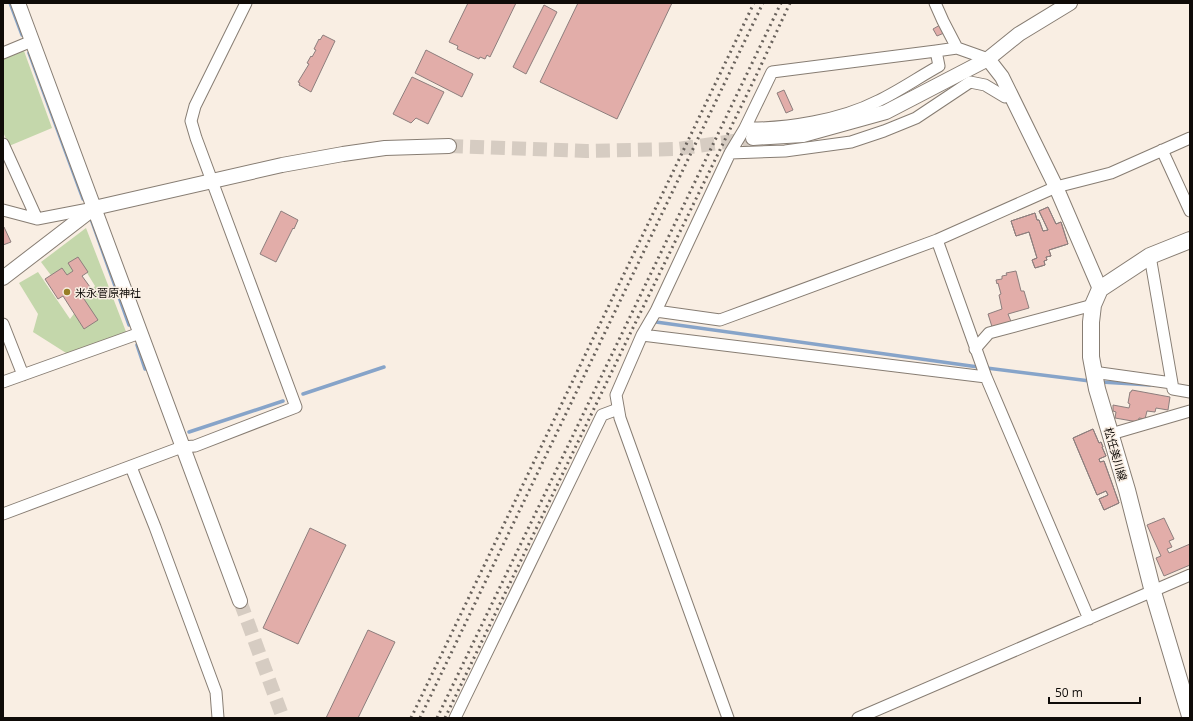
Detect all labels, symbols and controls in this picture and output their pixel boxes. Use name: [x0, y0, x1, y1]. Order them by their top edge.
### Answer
place label: 米永菅原神社: [75, 285, 141, 300]
marker: 米永菅原神社: [62, 287, 72, 297]
street label: 松任美川線: [1101, 425, 1131, 483]
scale bar: [1049, 679, 1140, 705]
text: 50 m: [1055, 684, 1083, 701]

